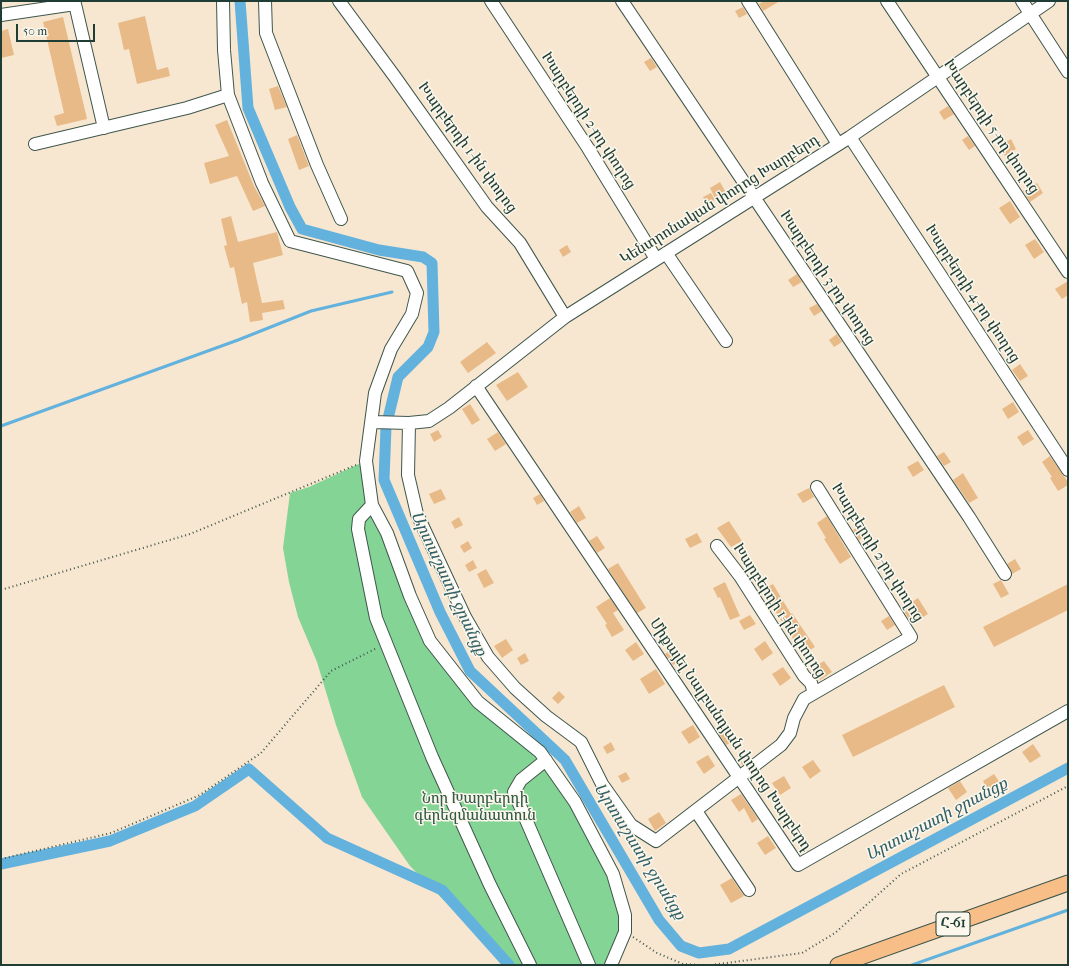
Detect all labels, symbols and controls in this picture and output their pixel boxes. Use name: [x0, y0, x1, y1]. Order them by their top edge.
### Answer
scale bar: [18, 16, 97, 42]
text: 50 m: [23, 24, 47, 38]
street label: Խարբերդի 2-րդ փողոց: [537, 49, 639, 193]
street label: Խարբերդի 5-րդ փողոց: [939, 56, 1043, 198]
street label: Խարբերդի 1-ին փողոց: [414, 79, 520, 217]
street label: Կենտրոնական փողոց Խարբերդ: [617, 131, 823, 269]
street label: Խարբերդի 3-րդ փողոց: [775, 207, 879, 349]
street label: Խարբերդի 4-րդ փողոց: [921, 222, 1023, 366]
street label: Խարբերդի 2-րդ փողոց: [827, 480, 927, 626]
water label: Արտաշատի ջրանցք: [406, 508, 490, 660]
street label: Խարբերդի 1-ին փողոց: [729, 540, 829, 682]
street label: Միքայել Նալբանդյան փողոց Խարբերդ: [645, 615, 815, 855]
water label: Արտաշատի ջրանցք: [863, 775, 1011, 865]
water label: Արտաշատի ջրանցք: [589, 780, 689, 924]
park label: Նոր Խարբերդի գերեզմանատուն: [414, 790, 536, 825]
road number: Հ-61: [936, 912, 970, 936]

